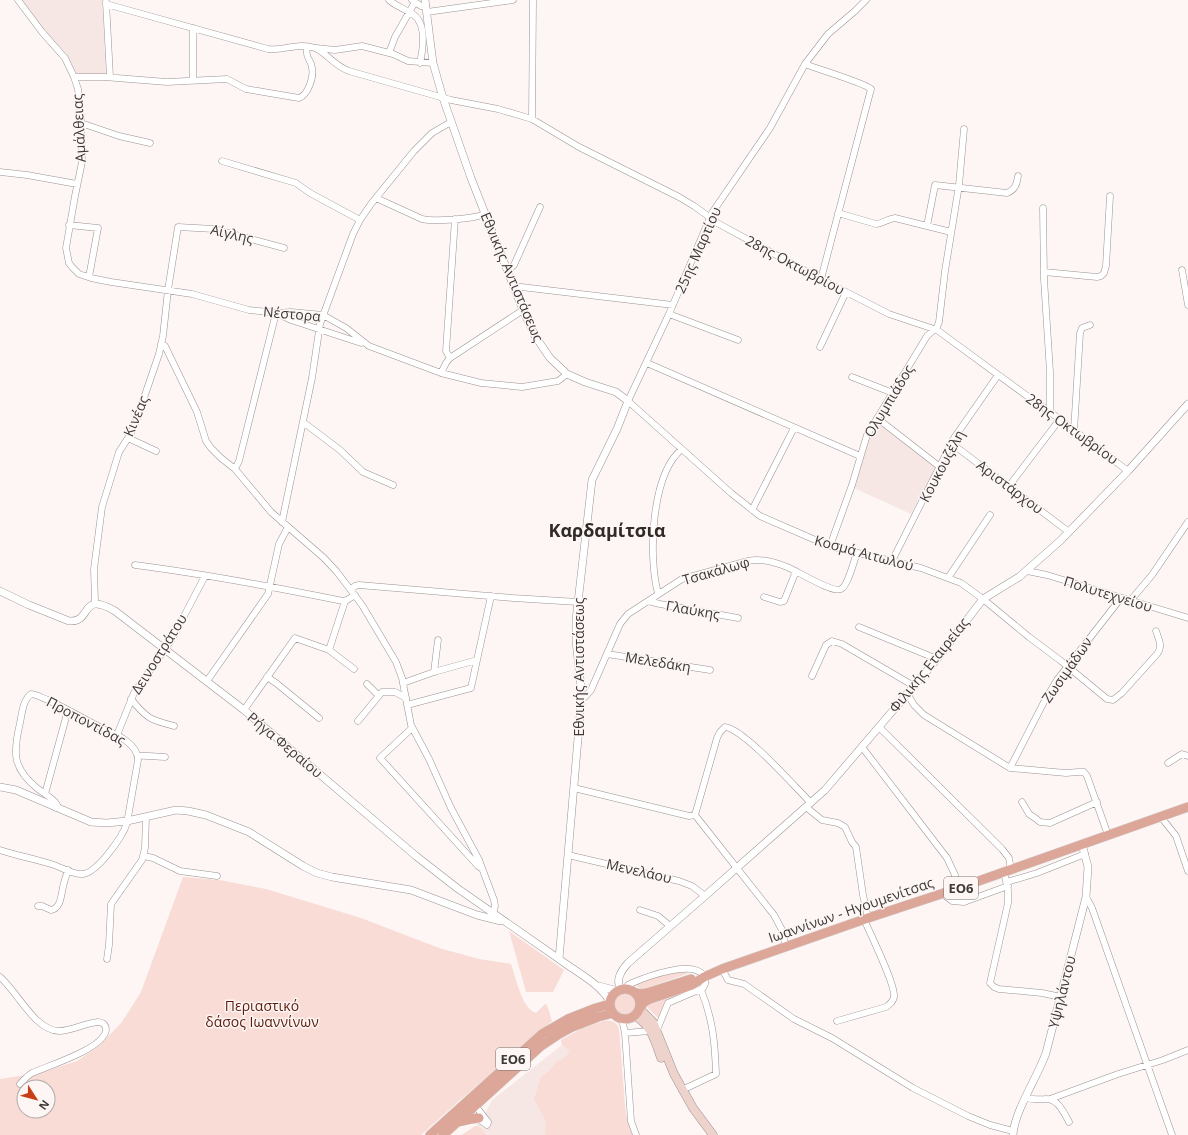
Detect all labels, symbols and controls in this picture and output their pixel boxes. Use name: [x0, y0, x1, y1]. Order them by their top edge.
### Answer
street label: Αμάλθειας: [67, 93, 90, 163]
street label: 25ης Μαρτίου: [670, 204, 725, 296]
street label: Εθνικής Αντιστάσεως: [477, 209, 548, 345]
street label: Αίγλης: [209, 219, 256, 248]
street label: 28ης Οκτωβρίου: [742, 230, 848, 299]
street label: Νέστορα: [262, 302, 322, 326]
street label: Ολυμπιάδος: [859, 361, 918, 441]
street label: 28ης Οκτωβρίου: [1022, 389, 1122, 468]
street label: Κινέας: [118, 392, 153, 439]
street label: Κουκουζέλη: [915, 426, 969, 505]
street label: Αριστάρχου: [973, 455, 1047, 518]
district label: Καρδαμίτσια: [548, 518, 666, 542]
street label: Κοσμά Αιτωλού: [812, 530, 916, 575]
street label: Τσακάλωφ: [680, 552, 752, 589]
street label: Πολυτεχνείου: [1062, 571, 1155, 616]
street label: Γλαύκης: [665, 595, 722, 624]
street label: Εθνικής Αντιστάσεως: [569, 597, 588, 737]
street label: Δεινοστράτου: [126, 610, 191, 697]
street label: Φιλικής Εταιρείας: [884, 613, 973, 716]
street label: Ζωσιμάδων: [1037, 633, 1096, 706]
street label: Μελεδάκη: [624, 647, 692, 676]
street label: Προποντίδας: [43, 692, 129, 750]
street label: Ρήγα Φεραίου: [244, 707, 327, 782]
street label: Μενελάου: [605, 854, 674, 887]
street label: Ιωαννίνων - Ηγουμενίτσας: [766, 872, 936, 947]
road number: ΕΟ6: [944, 877, 978, 899]
street label: Υψηλάντου: [1043, 954, 1080, 1030]
park label: Περιαστικό δάσος Ιωαννίνων: [205, 996, 319, 1031]
road number: ΕΟ6: [496, 1048, 530, 1070]
north arrow: [16, 1079, 56, 1119]
text: N: [36, 1097, 53, 1113]

